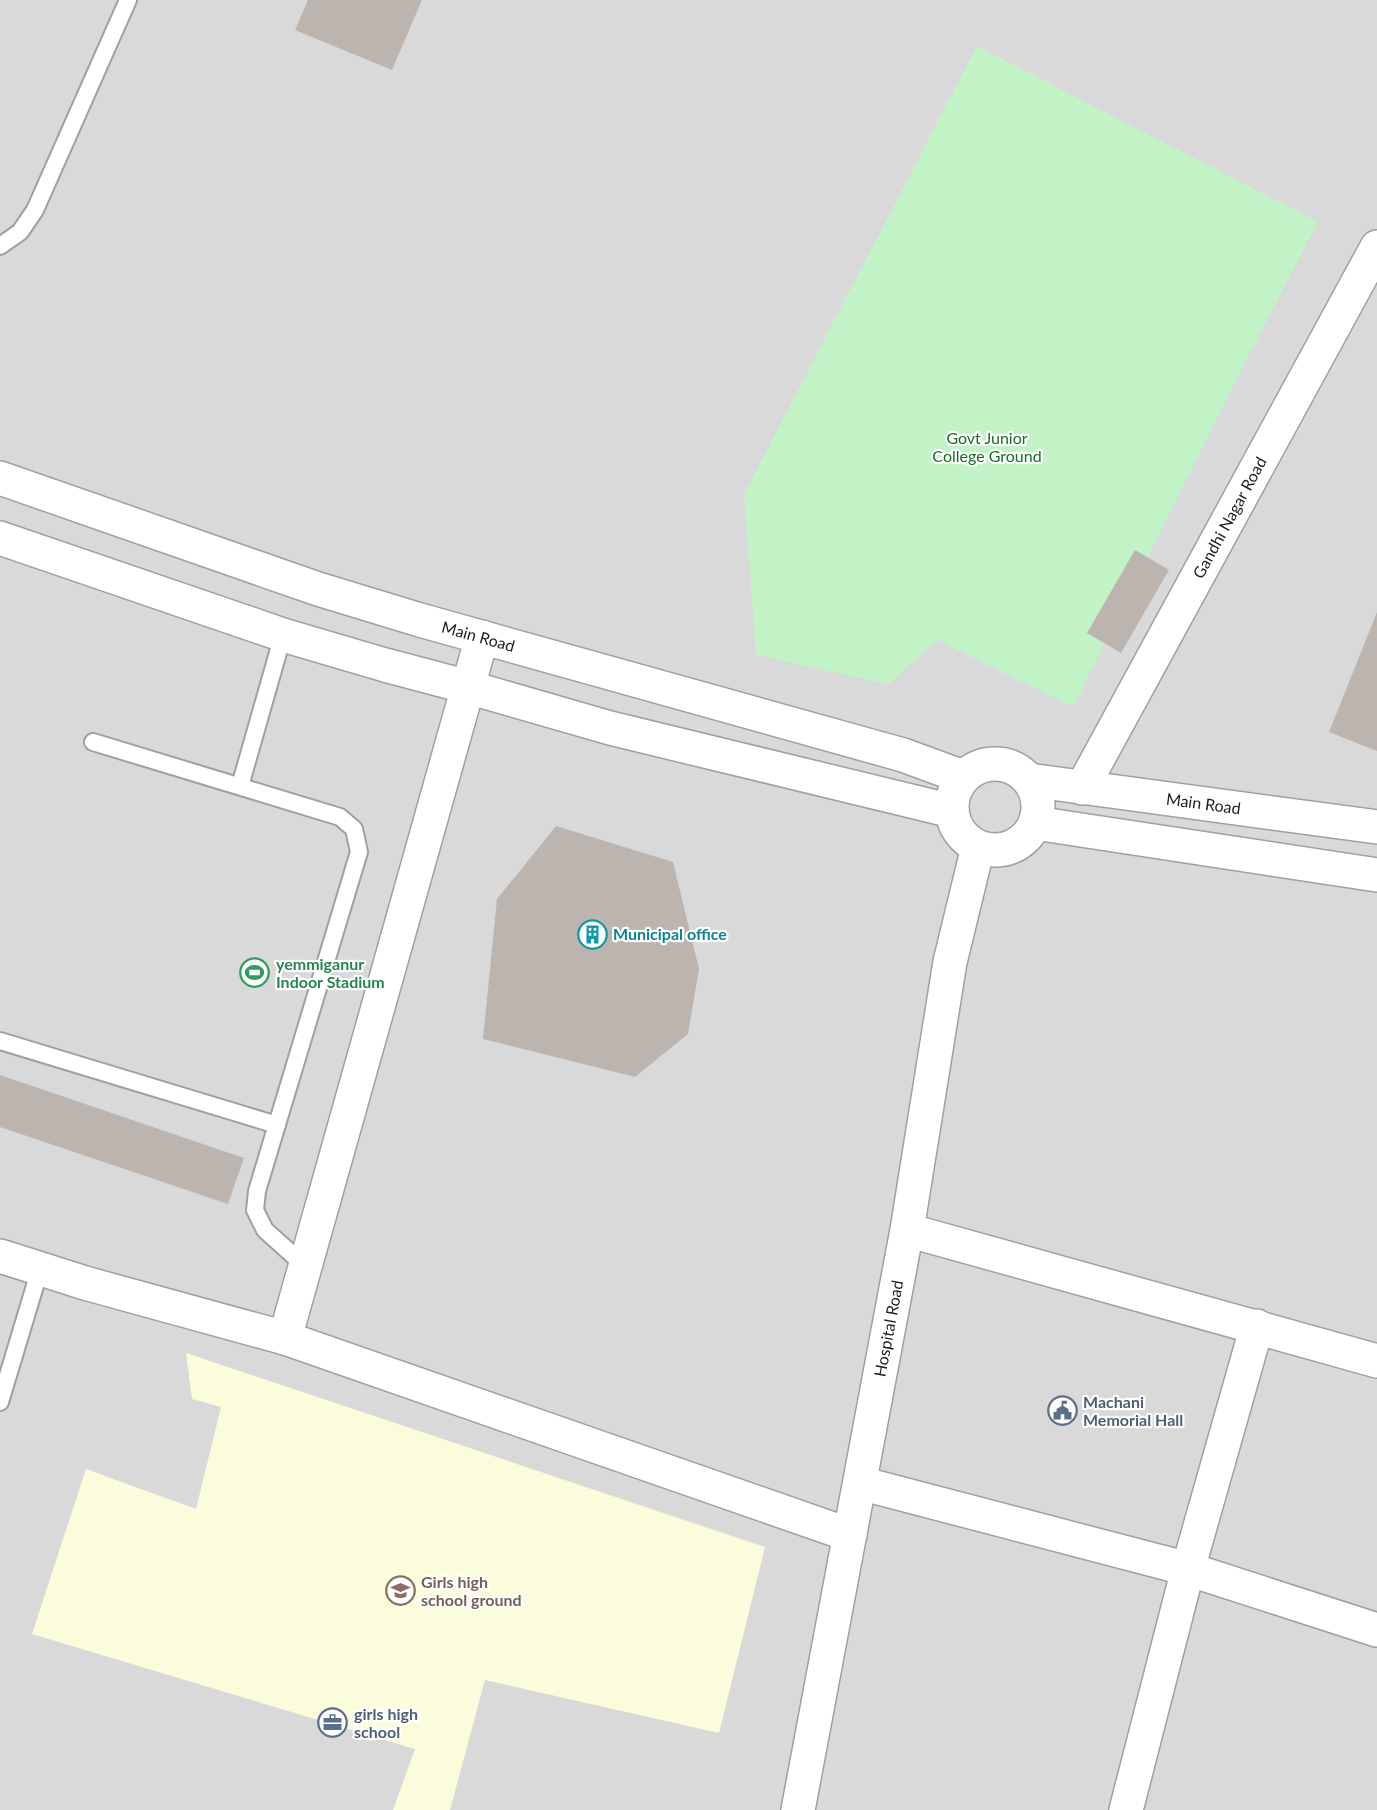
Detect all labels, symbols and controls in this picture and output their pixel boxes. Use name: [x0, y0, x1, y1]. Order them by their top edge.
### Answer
park label: Govt Junior College Ground: [932, 428, 1042, 465]
street label: Gandhi Nagar Road: [1188, 453, 1270, 581]
street label: Main Road: [440, 617, 517, 655]
street label: Main Road: [1165, 789, 1242, 817]
building icon: Municipal office: [576, 918, 608, 950]
place label: Municipal office: [613, 924, 727, 943]
place label: yemmiganur Indoor Stadium: [276, 954, 385, 991]
sports icon: yemmiganur Indoor Stadium: [239, 957, 271, 989]
street label: Hospital Road: [870, 1278, 906, 1378]
place label: Machani Memorial Hall: [1083, 1392, 1183, 1429]
public building icon: Machani Memorial Hall: [1046, 1395, 1078, 1427]
place label: Girls high school ground: [421, 1572, 522, 1609]
school or university icon: Girls high school ground: [384, 1575, 416, 1607]
place label: girls high school: [354, 1704, 418, 1741]
office icon: girls high school: [317, 1707, 349, 1739]

